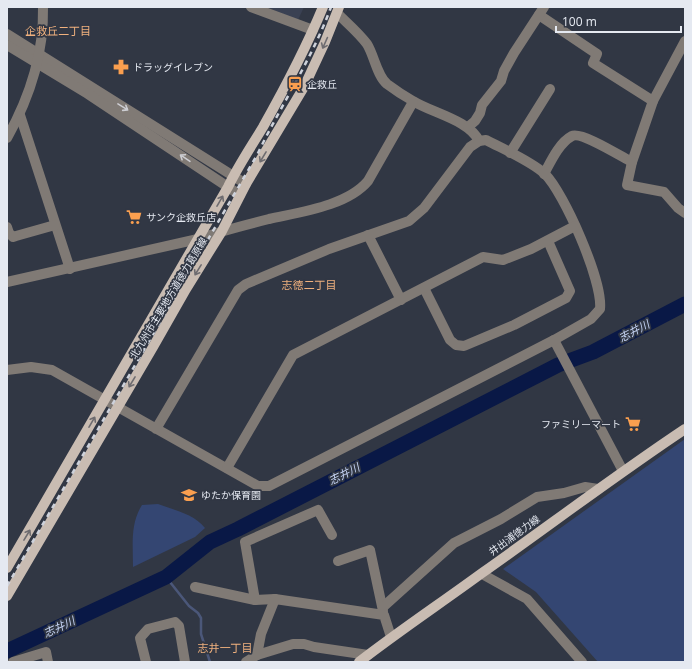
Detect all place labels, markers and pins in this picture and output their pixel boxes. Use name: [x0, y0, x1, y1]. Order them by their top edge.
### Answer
pharmacy icon: ドラッグイレブン: [112, 58, 130, 76]
place label: ドラッグイレブン: [133, 60, 213, 74]
station icon: 企救丘: [286, 75, 304, 93]
place label: 企救丘: [307, 77, 337, 91]
supermarket icon: サンク企救丘店: [125, 208, 143, 226]
place label: サンク企救丘店: [146, 210, 216, 224]
supermarket icon: ファミリーマート: [624, 415, 642, 433]
place label: ファミリーマート: [541, 417, 621, 431]
school or university icon: ゆたか保育園: [180, 486, 198, 504]
place label: ゆたか保育園: [201, 488, 261, 502]

